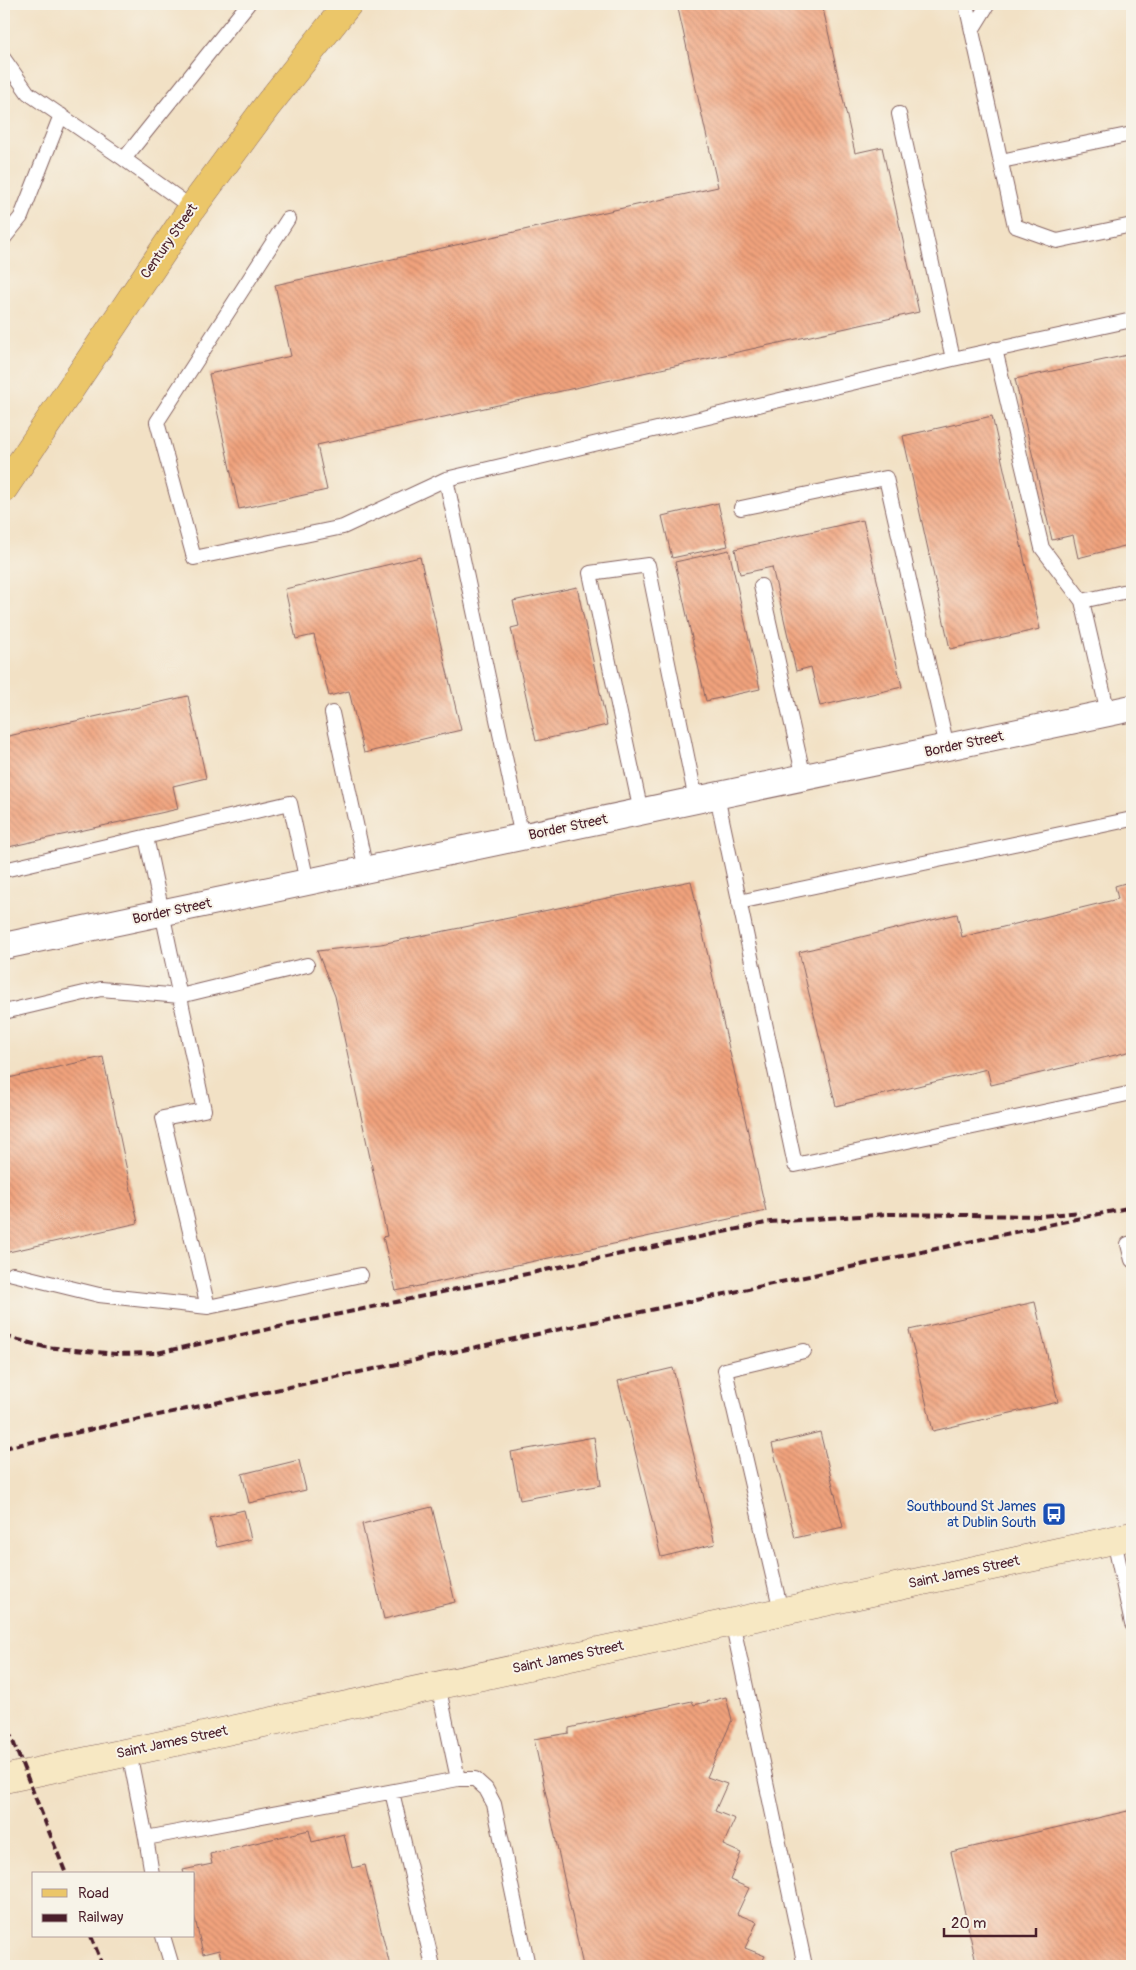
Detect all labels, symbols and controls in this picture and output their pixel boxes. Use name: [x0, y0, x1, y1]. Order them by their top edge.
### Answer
street label: Century Street: [137, 200, 201, 282]
street label: Border Street: [923, 727, 1005, 761]
street label: Border Street: [527, 810, 609, 844]
street label: Border Street: [131, 894, 213, 928]
place label: Southbound St James at Dublin South: [906, 1498, 1037, 1531]
bus stop icon: Southbound St James at Dublin South: [1041, 1501, 1067, 1527]
street label: Saint James Street: [907, 1552, 1022, 1592]
street label: Saint James Street: [511, 1637, 626, 1677]
street label: Saint James Street: [115, 1722, 230, 1762]
legend: [32, 1872, 195, 1938]
text: Road: [78, 1884, 109, 1903]
scale bar: [944, 1905, 1036, 1937]
text: Railway: [78, 1908, 124, 1927]
text: 20 m: [951, 1914, 986, 1933]

